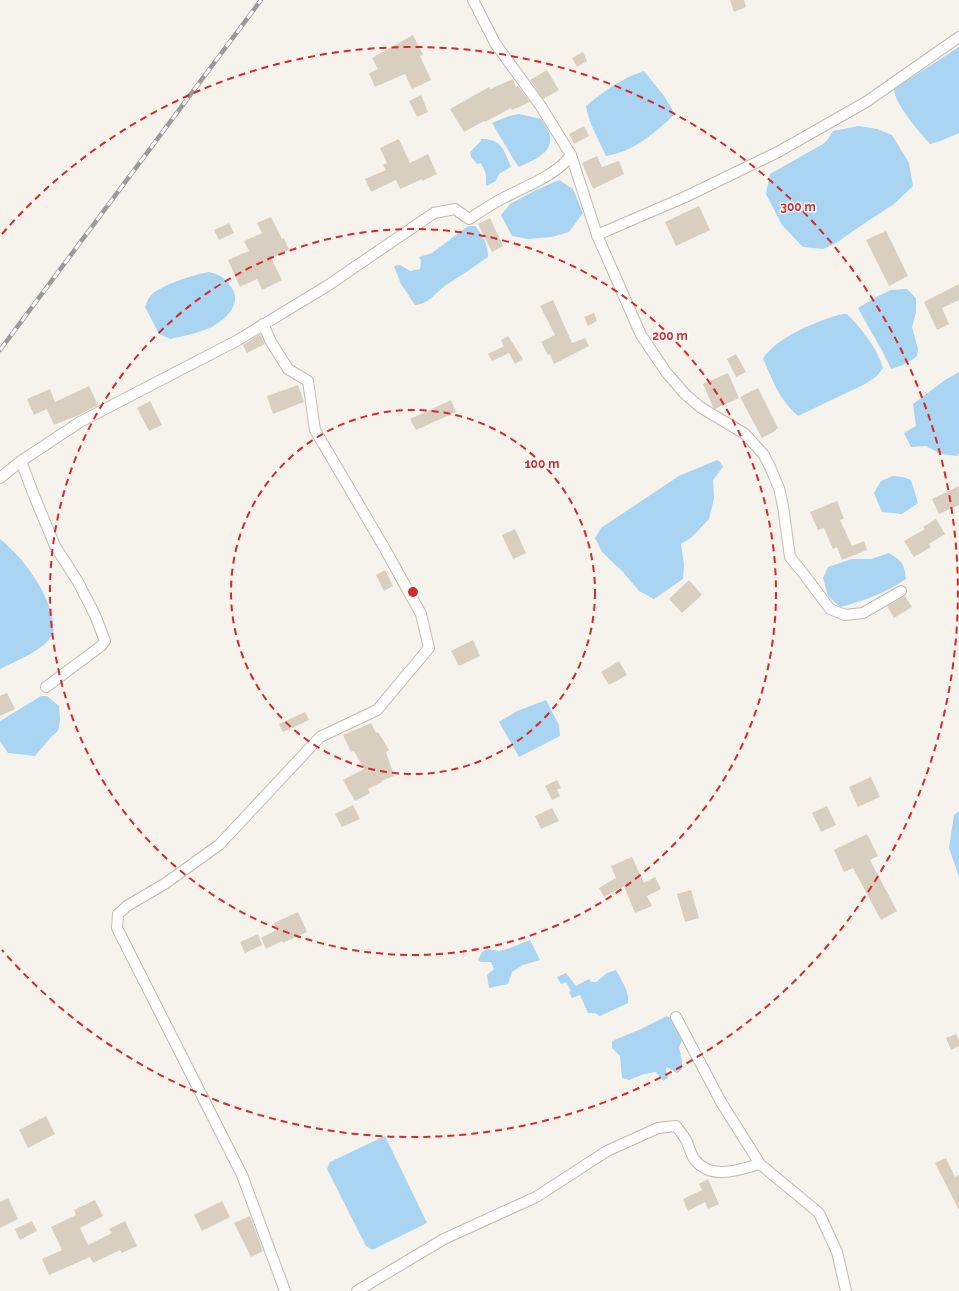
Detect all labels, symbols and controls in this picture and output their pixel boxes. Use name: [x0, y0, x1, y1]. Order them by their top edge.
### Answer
text: 300 m: [780, 200, 816, 214]
text: 200 m: [652, 329, 688, 343]
text: 100 m: [525, 457, 559, 471]
centre of rings: [406, 585, 420, 599]

